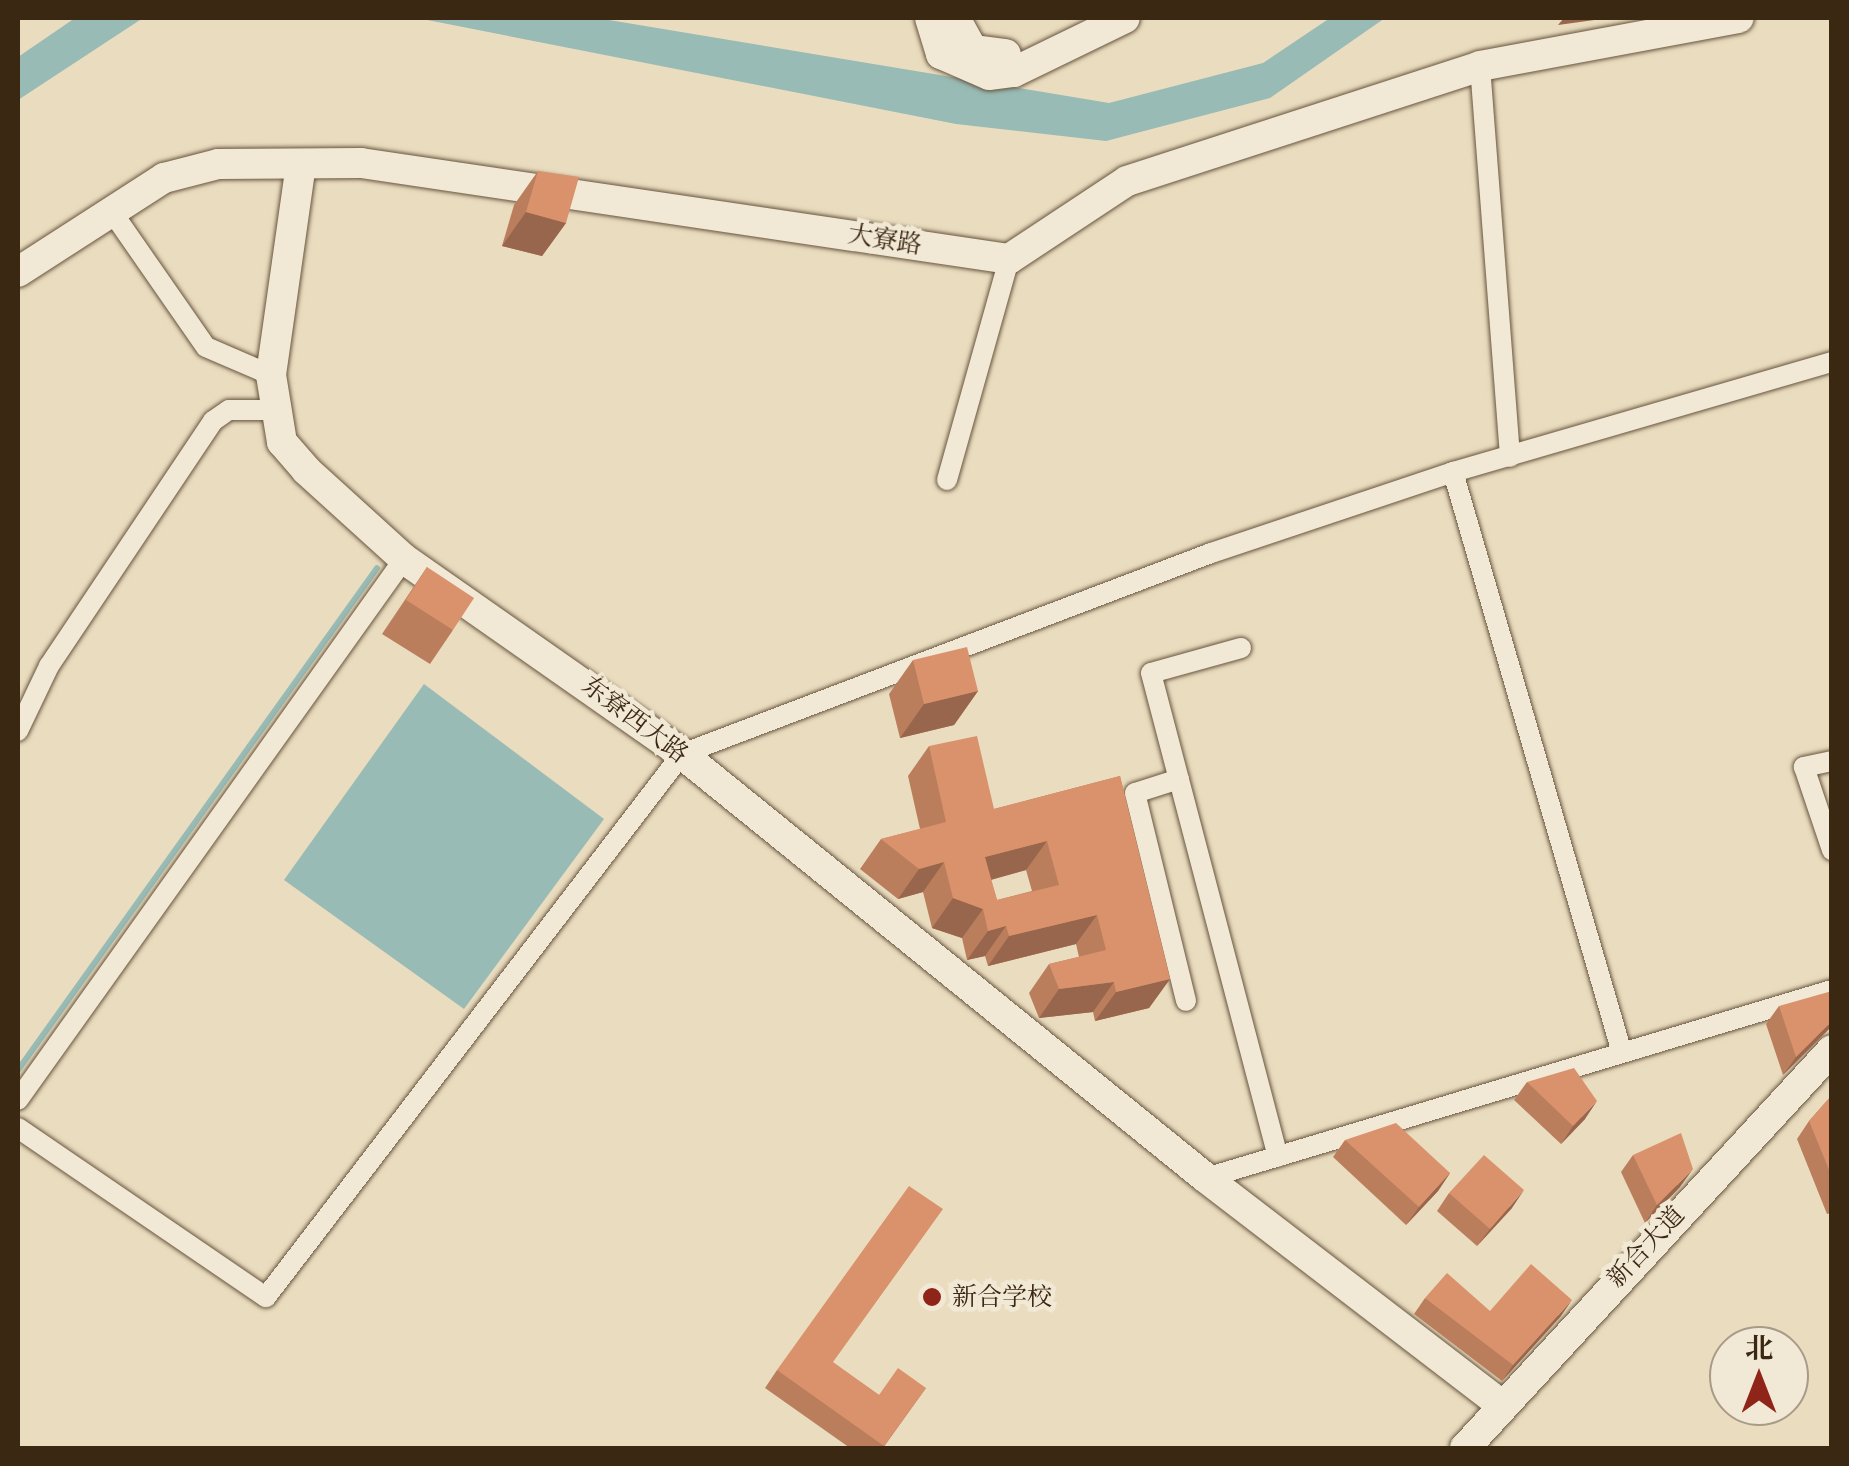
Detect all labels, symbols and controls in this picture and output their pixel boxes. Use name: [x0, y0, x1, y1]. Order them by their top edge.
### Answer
street label: 大寮路: [846, 219, 924, 261]
street label: 东寮西大路: [576, 670, 694, 770]
street label: 新合大道: [1601, 1200, 1691, 1294]
place label: 新合学校: [952, 1282, 1052, 1312]
marker: 新合学校: [921, 1286, 943, 1308]
north arrow: [1709, 1326, 1809, 1426]
text: 北: [1745, 1331, 1773, 1365]

